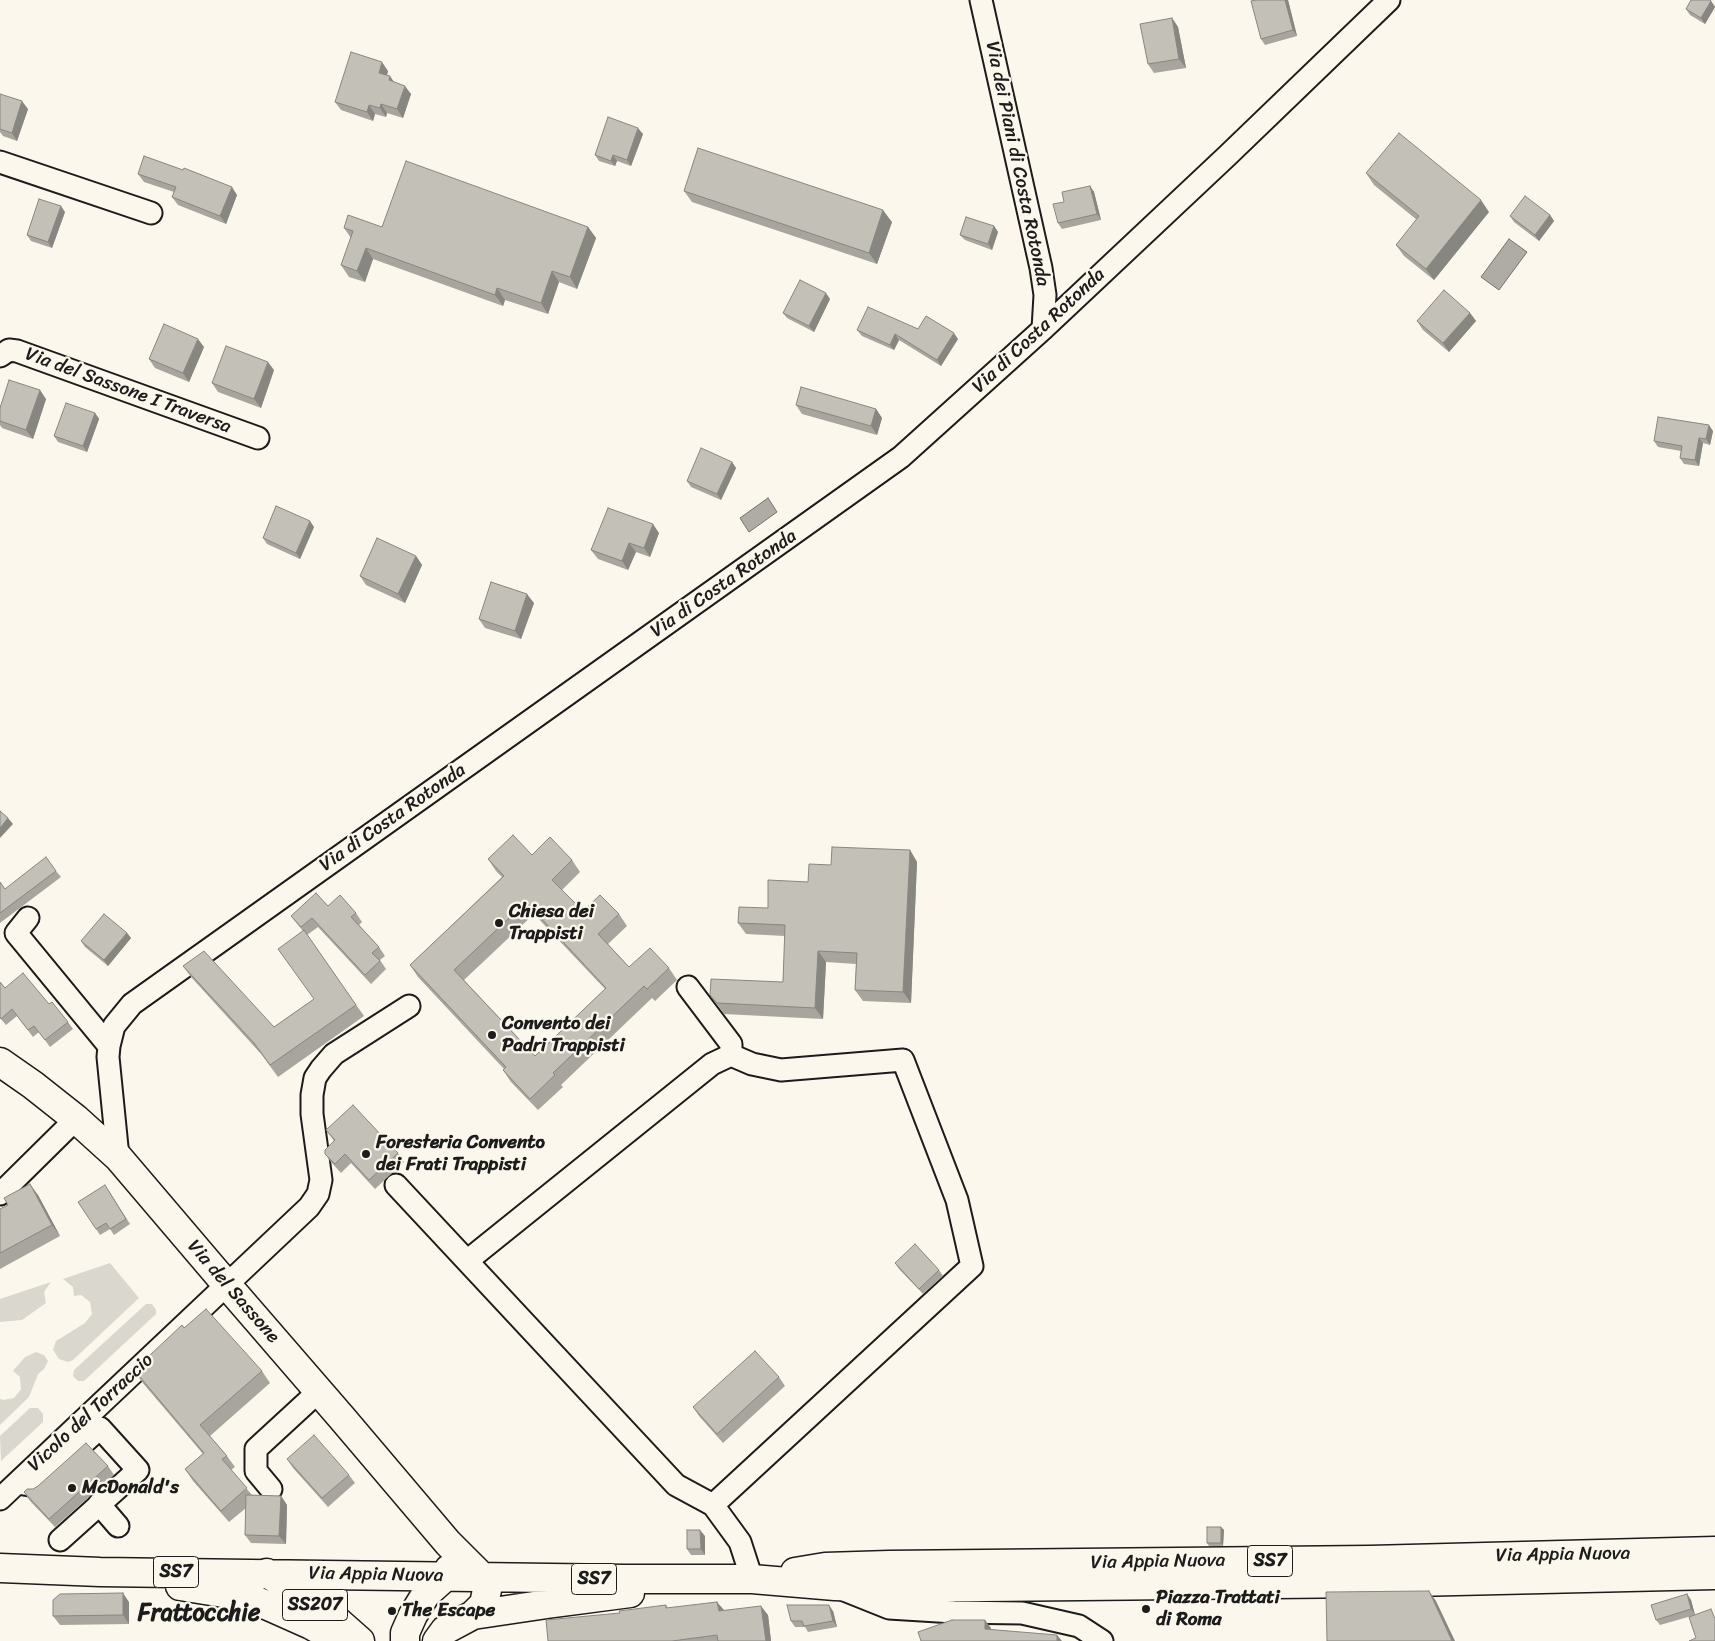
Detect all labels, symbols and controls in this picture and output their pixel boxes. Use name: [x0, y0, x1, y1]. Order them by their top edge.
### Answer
street label: Via dei Piani di Costa Rotonda: [980, 39, 1054, 289]
street label: Via di Costa Rotonda: [968, 264, 1110, 398]
street label: Via del Sassone I Traversa: [22, 343, 234, 439]
street label: Via di Costa Rotonda: [647, 525, 801, 643]
street label: Via di Costa Rotonda: [316, 759, 470, 877]
place label: Chiesa dei Trappisti: [509, 901, 594, 945]
marker: Chiesa dei Trappisti: [493, 917, 505, 929]
place label: Convento dei Padri Trappisti: [502, 1013, 625, 1057]
marker: Convento dei Padri Trappisti: [486, 1029, 498, 1041]
place label: Foresteria Convento dei Frati Trappisti: [376, 1132, 545, 1176]
marker: Foresteria Convento dei Frati Trappisti: [360, 1148, 372, 1160]
street label: Via del Sassone: [182, 1236, 284, 1348]
street label: Vicolo del Torraccio: [24, 1349, 158, 1477]
place label: McDonald's: [82, 1477, 179, 1499]
marker: McDonald's: [66, 1482, 78, 1494]
street label: Via Appia Nuova: [1495, 1542, 1631, 1568]
road number: SS7: [1248, 1545, 1292, 1576]
street label: Via Appia Nuova: [1090, 1549, 1226, 1575]
road number: SS7: [154, 1556, 198, 1588]
street label: Via Appia Nuova: [308, 1562, 444, 1588]
road number: SS7: [572, 1564, 616, 1595]
place label: Piazza Trattati di Roma: [1156, 1587, 1280, 1631]
road number: SS207: [282, 1590, 348, 1620]
district label: Frattocchie: [138, 1600, 260, 1628]
place label: The Escape: [402, 1600, 495, 1622]
marker: Piazza Trattati di Roma: [1140, 1603, 1152, 1615]
marker: The Escape: [386, 1605, 398, 1617]

